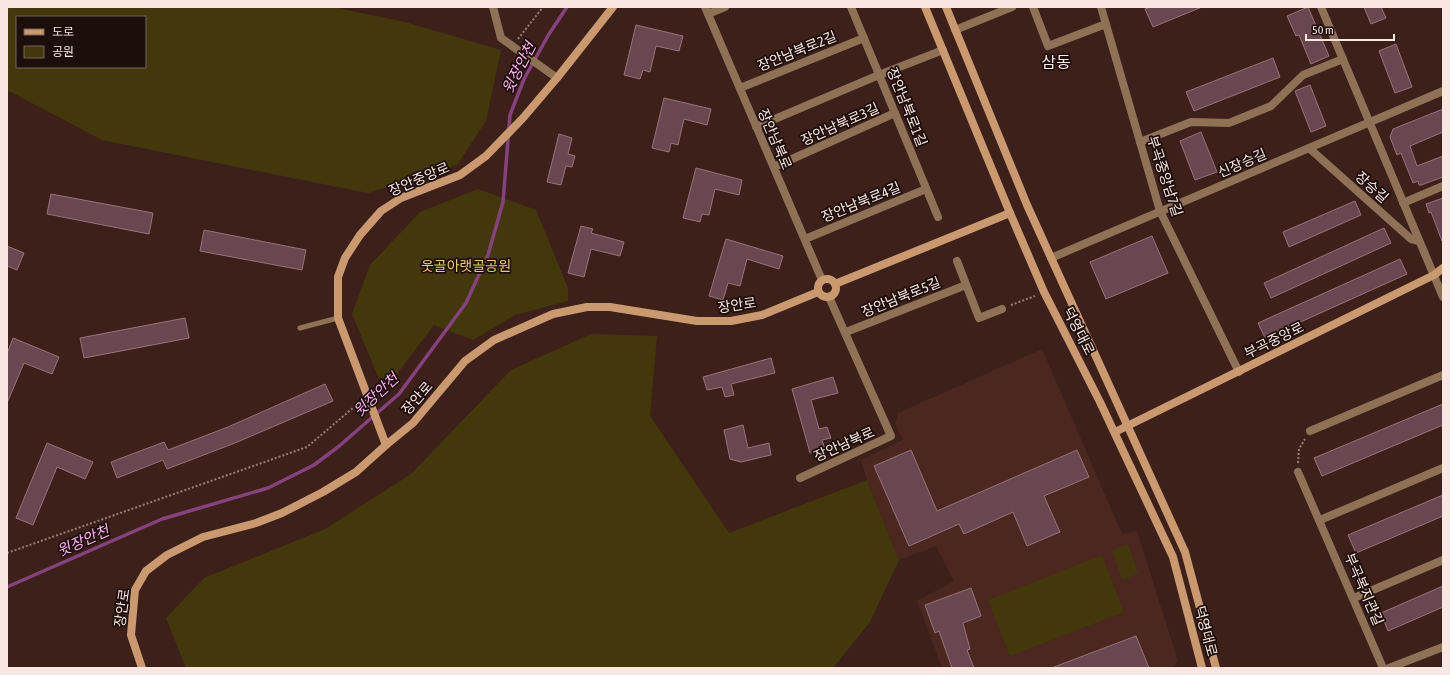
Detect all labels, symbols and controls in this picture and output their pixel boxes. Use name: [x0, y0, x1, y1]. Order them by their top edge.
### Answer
legend: [16, 16, 146, 68]
scale bar: [1306, 16, 1394, 42]
text: 50 m: [1312, 23, 1334, 37]
text: 도로: [52, 25, 74, 39]
street label: 장안남북로2길: [755, 28, 839, 74]
water label: 윗장안천: [498, 37, 540, 96]
text: 공원: [52, 45, 74, 59]
district label: 삼동: [1041, 53, 1071, 71]
street label: 장안남북로1길: [884, 65, 930, 149]
street label: 장안남북로3길: [798, 100, 882, 148]
street label: 장안남북로: [755, 106, 795, 172]
street label: 부곡중앙남7길: [1144, 134, 1186, 218]
street label: 신장승길: [1215, 146, 1269, 180]
street label: 장안중앙로: [386, 159, 452, 199]
street label: 장승길: [1352, 168, 1392, 206]
street label: 장안남북로4길: [819, 179, 903, 225]
park label: 웃골아랫골공원: [421, 258, 511, 274]
street label: 장안남북로5길: [859, 274, 943, 320]
street label: 장안로: [717, 294, 757, 316]
street label: 덕영대로: [1060, 304, 1098, 358]
street label: 부곡중앙로: [1242, 319, 1307, 361]
water label: 윗장안천: [350, 368, 403, 420]
street label: 장안로: [398, 378, 436, 418]
street label: 장안남북로: [811, 424, 877, 464]
water label: 윗장안천: [54, 521, 113, 560]
street label: 부곡복지관길: [1342, 550, 1386, 628]
street label: 장안로: [111, 588, 133, 628]
street label: 덕영대로: [1192, 604, 1220, 658]

